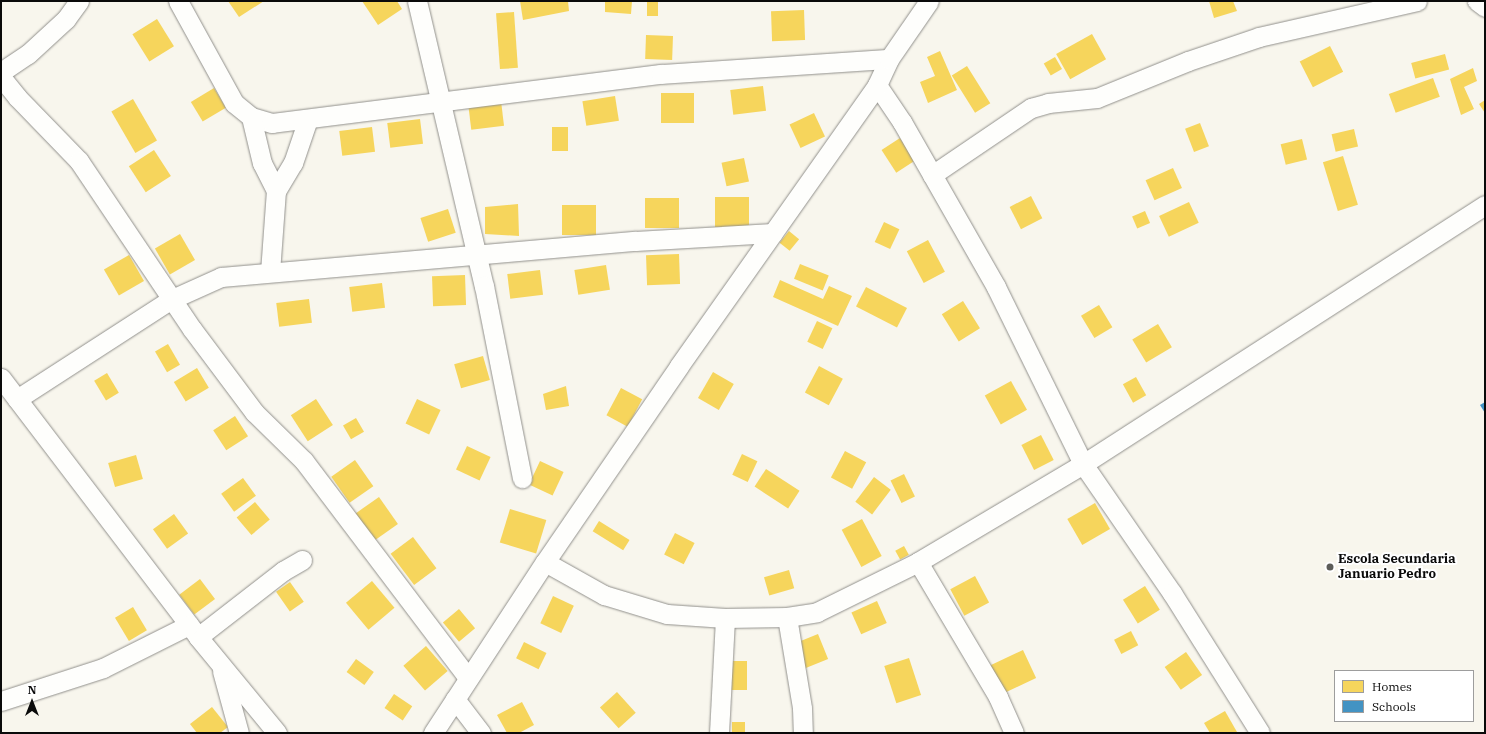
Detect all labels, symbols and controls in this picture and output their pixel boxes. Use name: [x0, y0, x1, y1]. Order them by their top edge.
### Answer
place label: Escola Secundaria Januario Pedro: [1338, 552, 1456, 583]
marker: Escola Secundaria Januario Pedro: [1325, 562, 1335, 572]
legend: [1334, 670, 1474, 722]
text: Homes: [1372, 679, 1412, 694]
north arrow: [12, 682, 52, 722]
text: N: [28, 683, 36, 697]
text: Schools: [1372, 699, 1416, 714]

